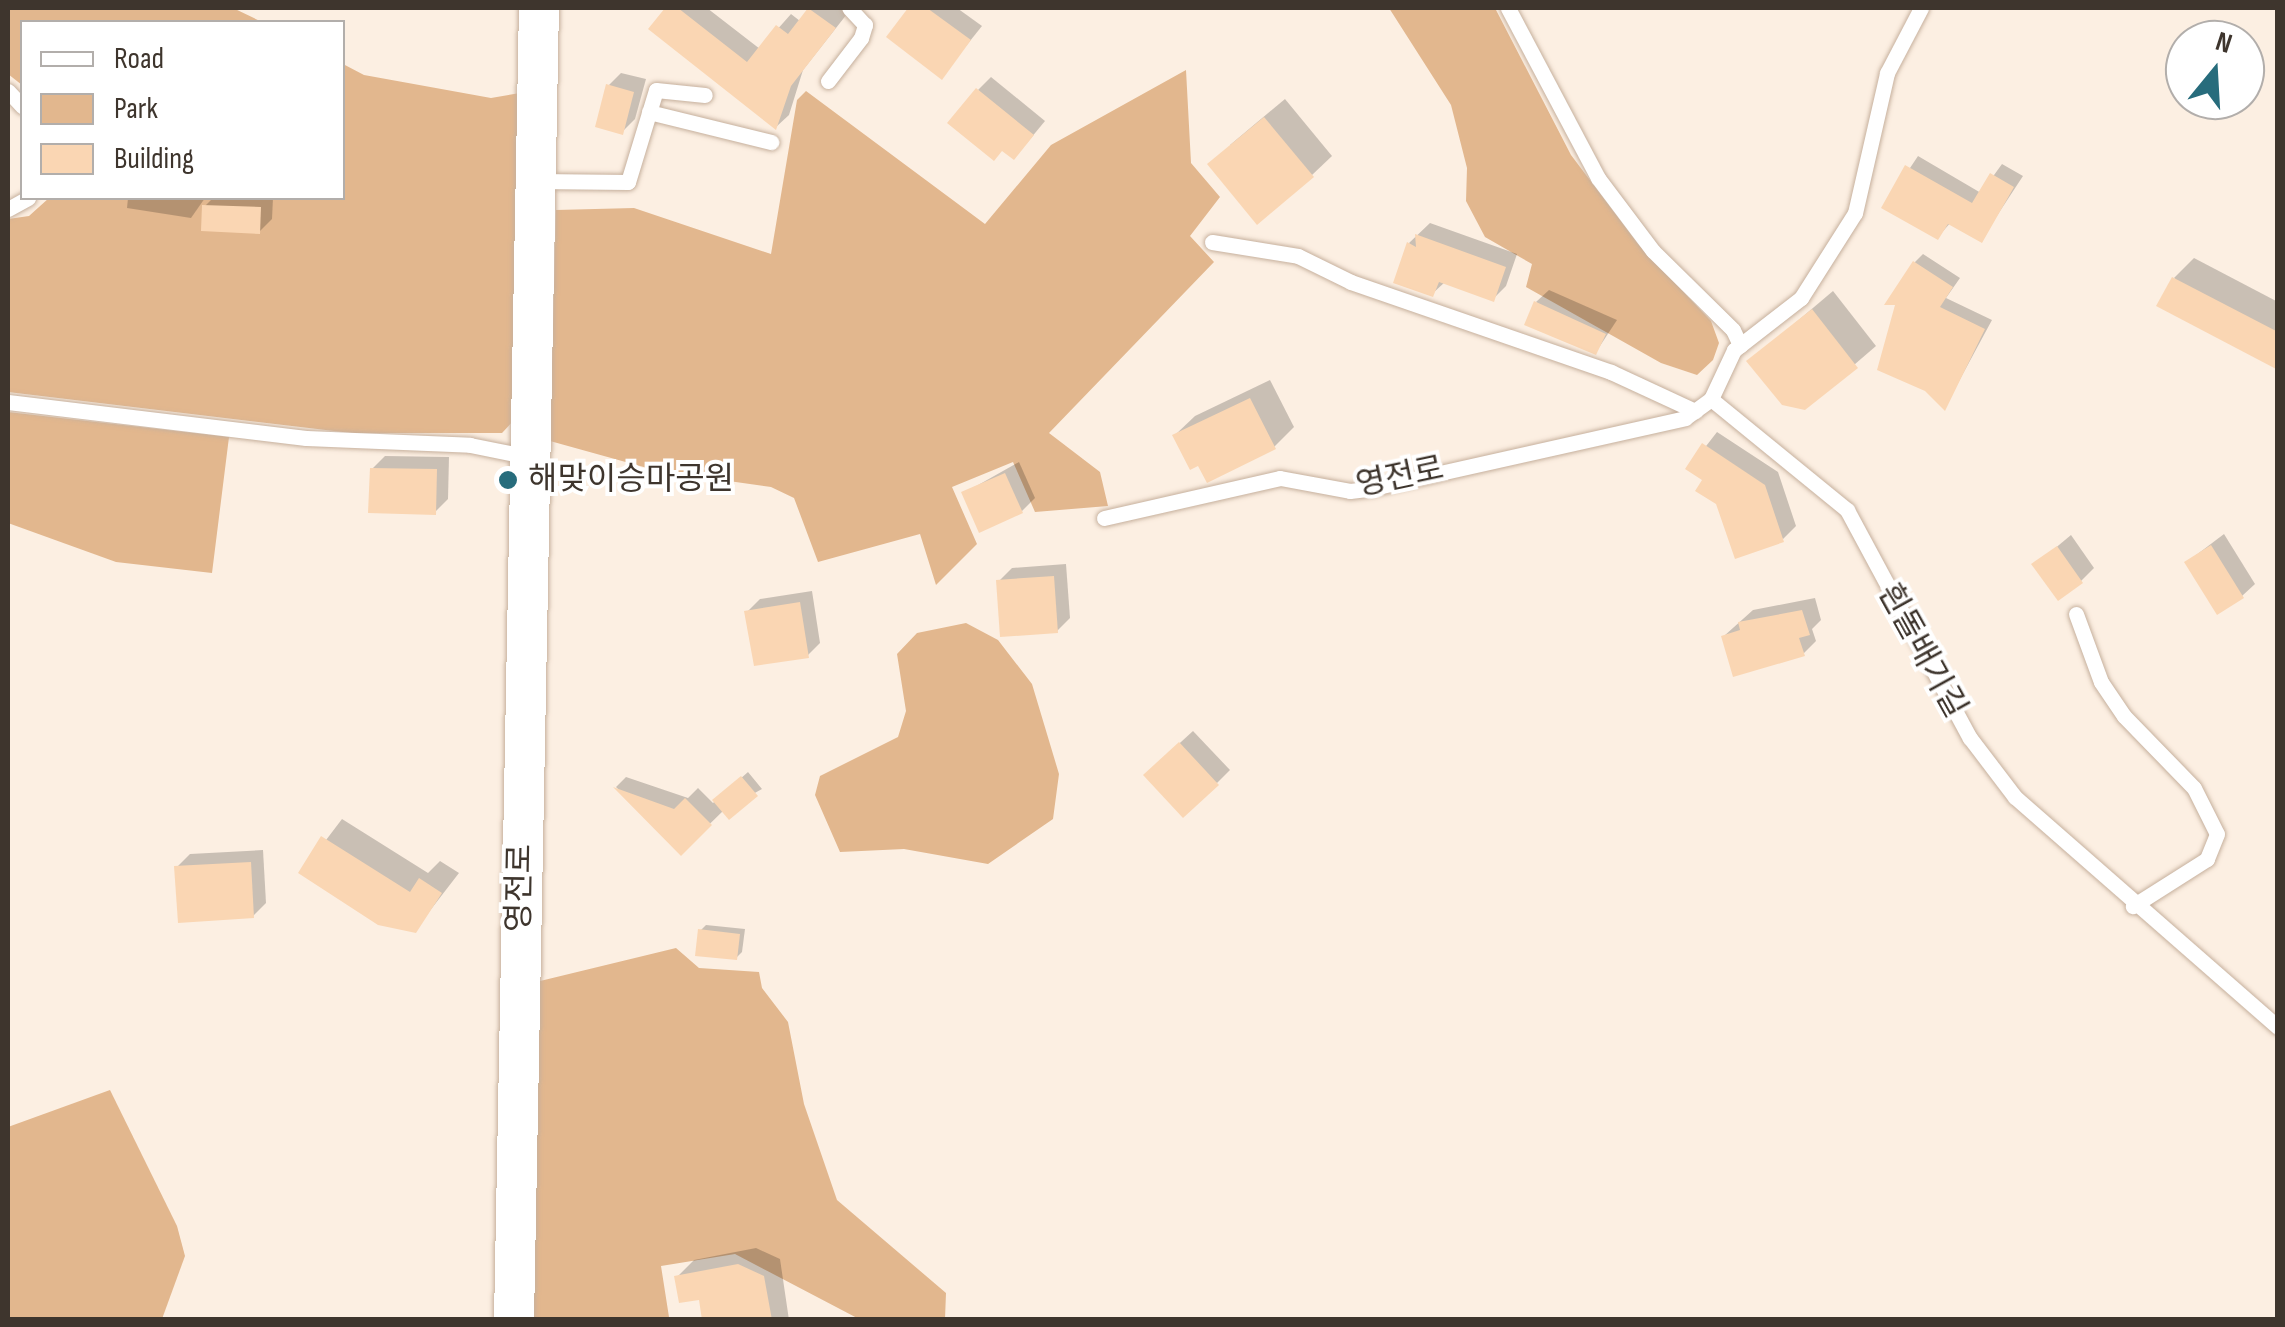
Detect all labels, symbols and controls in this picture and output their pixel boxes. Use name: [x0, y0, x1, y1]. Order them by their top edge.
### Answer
legend: [20, 20, 345, 200]
north arrow: [2165, 20, 2265, 120]
text: N: [2212, 25, 2236, 61]
text: Road: [114, 41, 164, 77]
text: Park: [114, 91, 158, 127]
text: Building: [114, 141, 194, 177]
street label: 영전로: [1353, 450, 1447, 506]
place label: 해맞이승마공원: [528, 461, 734, 499]
marker: 해맞이승마공원: [497, 469, 519, 491]
street label: 흰돌배기길: [1869, 577, 1973, 725]
street label: 영전로: [501, 844, 541, 932]

